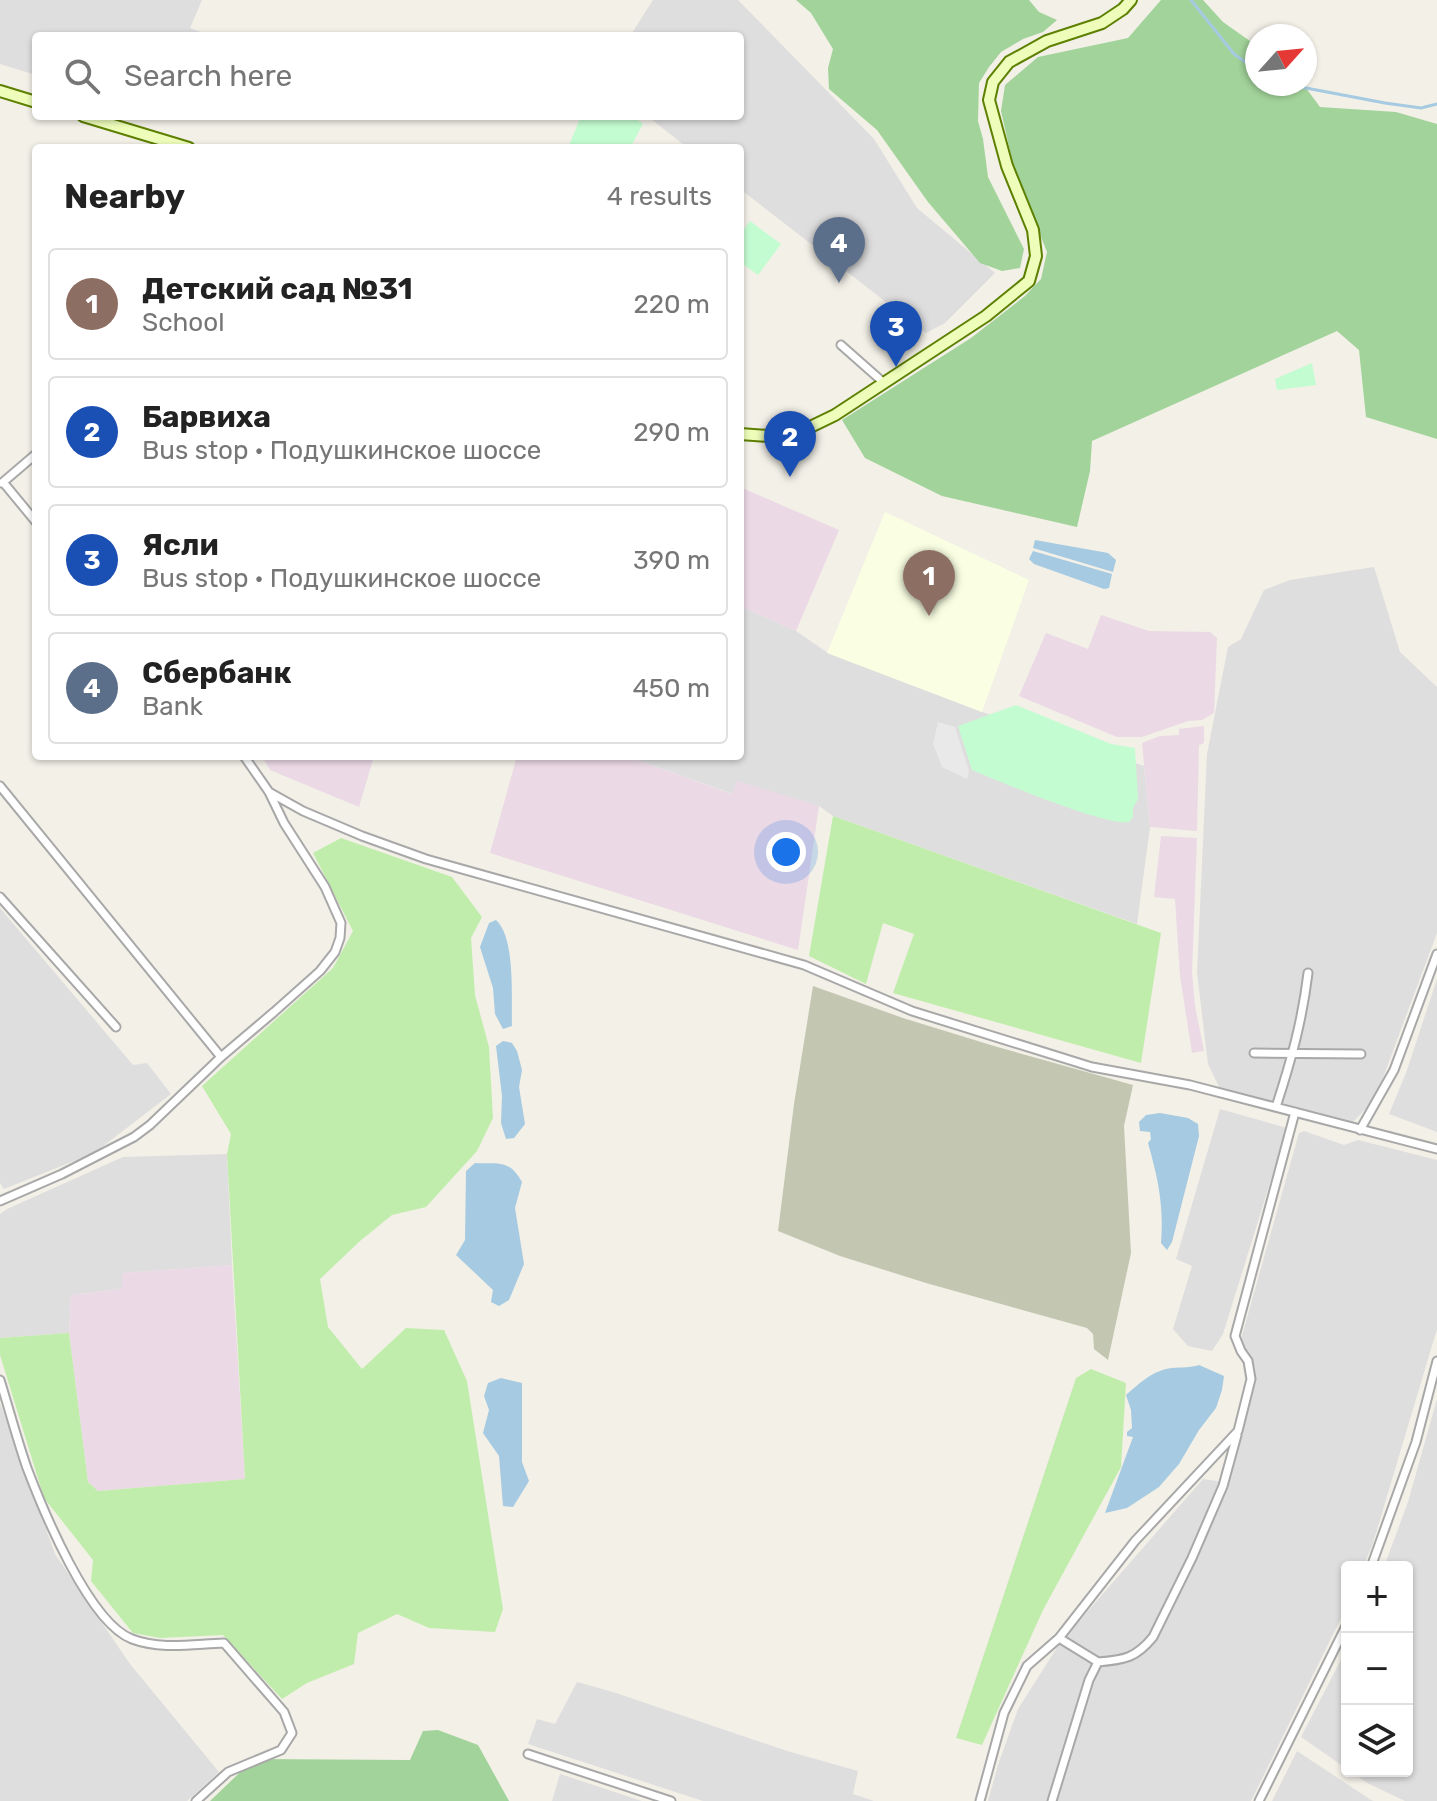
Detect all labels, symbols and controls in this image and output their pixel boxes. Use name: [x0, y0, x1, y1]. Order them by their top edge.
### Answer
north arrow: [1245, 24, 1317, 96]
search box: [32, 32, 744, 120]
icon: search: [60, 54, 104, 98]
text: Search here: [124, 58, 292, 94]
text: Nearby: [64, 176, 185, 217]
text: 4 results: [607, 181, 712, 212]
pin: 4: [813, 217, 865, 283]
text: Детский сад №31: [142, 271, 413, 307]
text: 1: [86, 289, 98, 320]
text: 220 m: [633, 289, 710, 320]
pin: 3: [870, 301, 922, 367]
text: School: [142, 307, 225, 338]
text: Барвиха: [142, 399, 271, 435]
pin: 2: [764, 411, 816, 477]
text: 2: [84, 417, 100, 448]
text: 290 m: [633, 417, 710, 448]
text: Bus stop · Подушкинское шоссе: [142, 435, 541, 466]
text: Ясли: [142, 527, 219, 563]
text: 3: [83, 545, 101, 576]
text: 390 m: [633, 545, 710, 576]
pin: 1: [903, 550, 955, 616]
text: Bus stop · Подушкинское шоссе: [142, 563, 541, 594]
text: Сбербанк: [142, 655, 292, 691]
text: 4: [83, 673, 101, 704]
text: 450 m: [632, 673, 710, 704]
text: Bank: [142, 691, 203, 722]
your location: [766, 832, 806, 872]
map controls: [1341, 1561, 1413, 1777]
button: +: [1341, 1561, 1413, 1633]
button: −: [1341, 1633, 1413, 1705]
button: layers: [1341, 1705, 1413, 1777]

